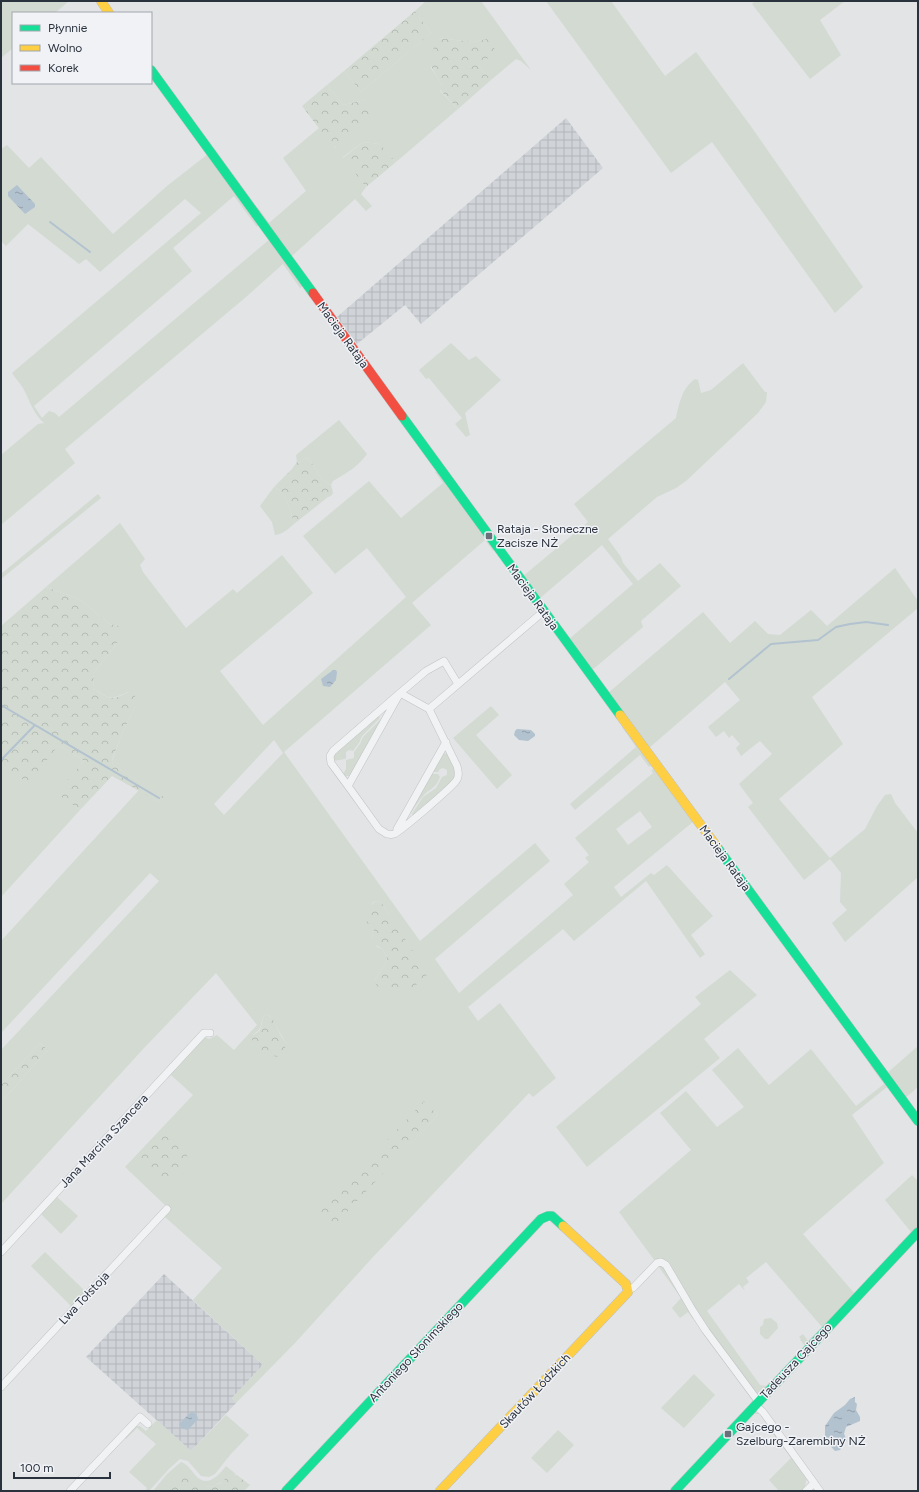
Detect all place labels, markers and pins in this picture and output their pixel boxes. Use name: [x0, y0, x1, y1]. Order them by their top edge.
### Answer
place label: Rataja - Słoneczne Zacisze NŻ: [497, 522, 599, 550]
marker: Rataja - Słoneczne Zacisze NŻ: [484, 531, 494, 541]
place label: Gajcego - Szelburg-Zarembiny NŻ: [736, 1420, 866, 1448]
marker: Gajcego - Szelburg-Zarembiny NŻ: [723, 1429, 733, 1439]

